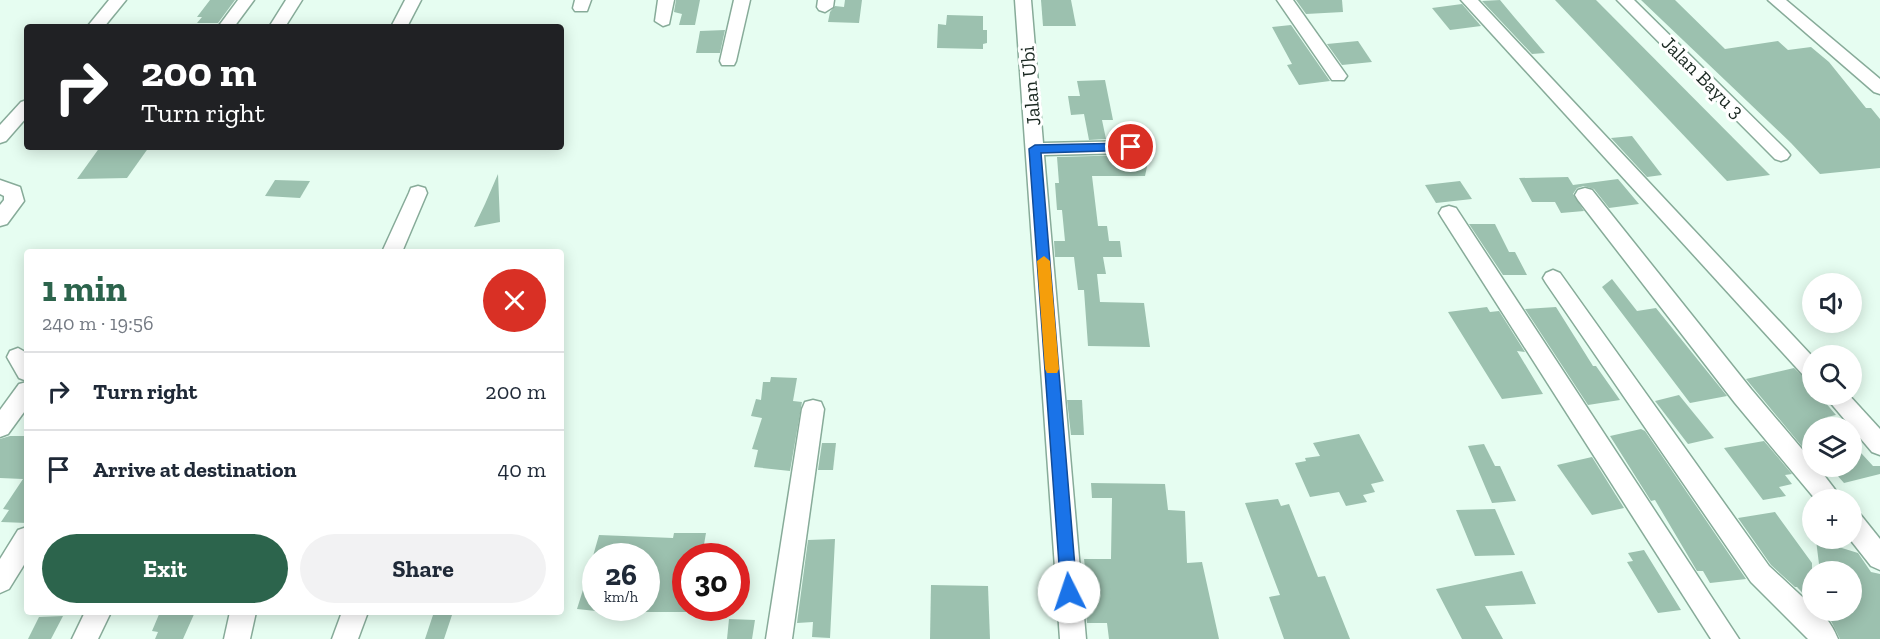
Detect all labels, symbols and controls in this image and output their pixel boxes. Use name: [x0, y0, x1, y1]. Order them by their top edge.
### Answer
street label: Jalan Bayu 3: [1657, 31, 1749, 123]
street label: Jalan Ubi: [1015, 45, 1045, 127]
text: 200 m: [141, 46, 257, 97]
icon: right: [42, 48, 120, 126]
text: Turn right: [141, 97, 265, 129]
pin: [1105, 121, 1156, 172]
icon: arrive: [1114, 130, 1147, 163]
text: 1 min: [42, 267, 127, 310]
button: close: [483, 269, 546, 332]
map controls: [1802, 273, 1862, 621]
button: sound: [1802, 273, 1862, 333]
text: 240 m · 19:56: [42, 311, 154, 335]
button: search: [1802, 345, 1862, 405]
icon: right: [42, 375, 75, 408]
text: Turn right: [93, 378, 197, 405]
text: 200 m: [485, 378, 546, 405]
button: layers: [1802, 417, 1862, 477]
icon: arrive: [42, 453, 75, 486]
text: Arrive at destination: [93, 456, 296, 483]
text: 40 m: [497, 456, 546, 483]
button: +: [1802, 489, 1862, 549]
button: Exit: [42, 534, 288, 603]
button: Share: [300, 534, 546, 603]
speed limit sign: 30: [672, 543, 750, 621]
text: 26: [605, 557, 637, 593]
position arrow: [1037, 560, 1101, 624]
button: −: [1802, 561, 1862, 621]
text: km/h: [604, 588, 638, 606]

